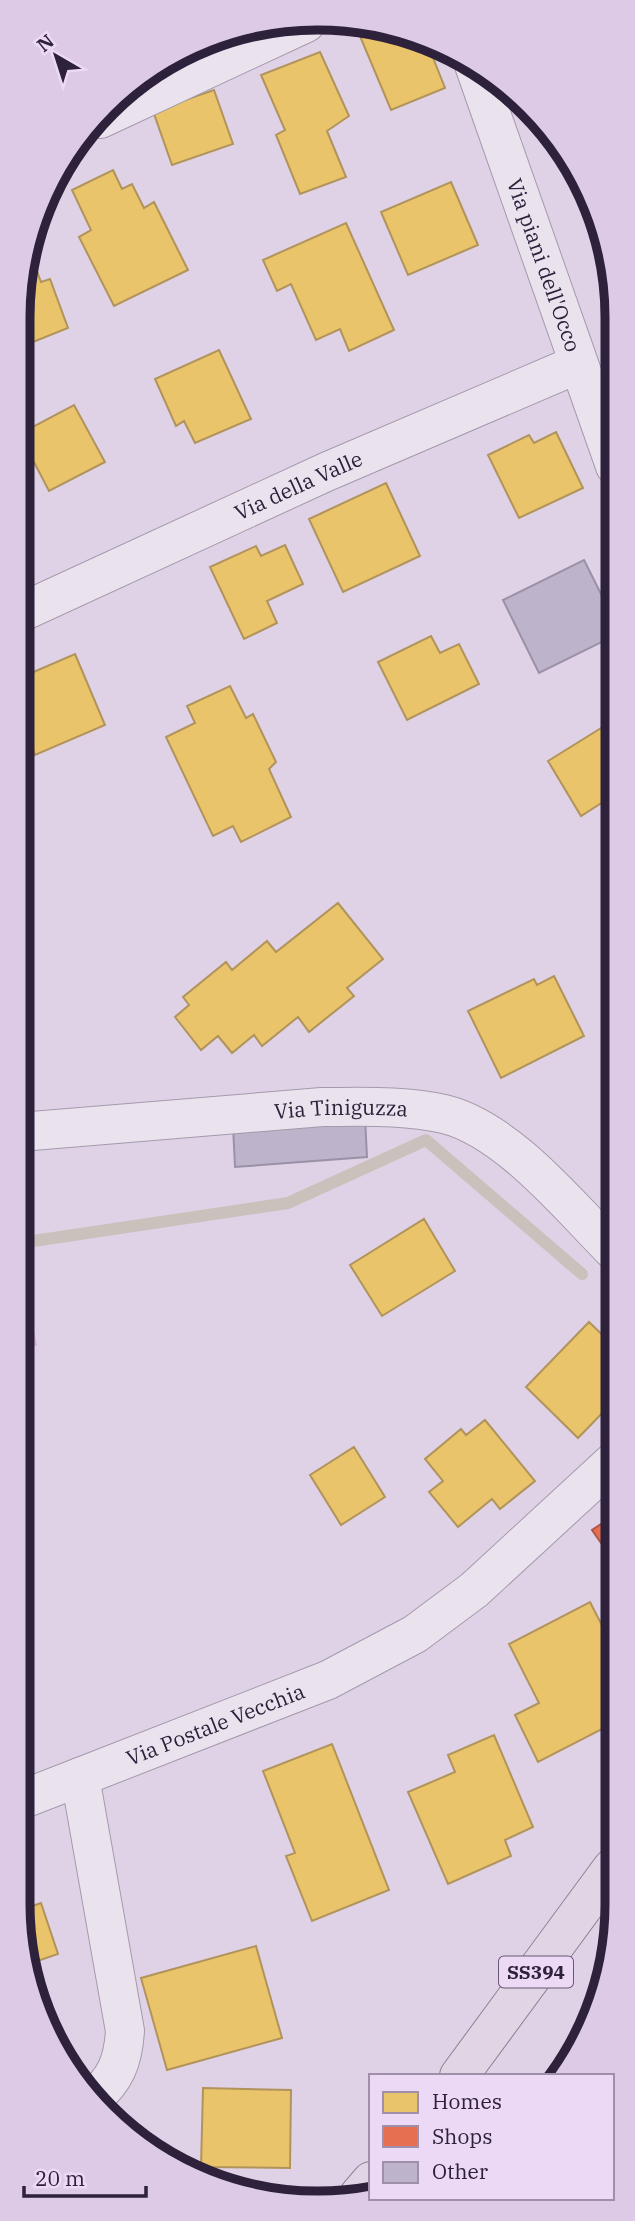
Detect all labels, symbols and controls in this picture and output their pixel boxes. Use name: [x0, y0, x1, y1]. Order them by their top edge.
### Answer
north arrow: [21, 21, 91, 91]
text: N: [32, 29, 59, 57]
street label: Via piani dell'Occo: [501, 174, 588, 356]
street label: Via della Valle: [230, 444, 366, 526]
street label: Via Tiniguzza: [273, 1093, 409, 1125]
street label: Via Postale Vecchia: [122, 1677, 309, 1772]
road number: SS394: [499, 1956, 573, 1988]
legend: [369, 2074, 614, 2200]
text: Homes: [432, 2087, 502, 2115]
text: Shops: [432, 2122, 492, 2150]
scale bar: [24, 2154, 147, 2198]
text: Other: [432, 2157, 489, 2185]
text: 20 m: [35, 2164, 85, 2192]

